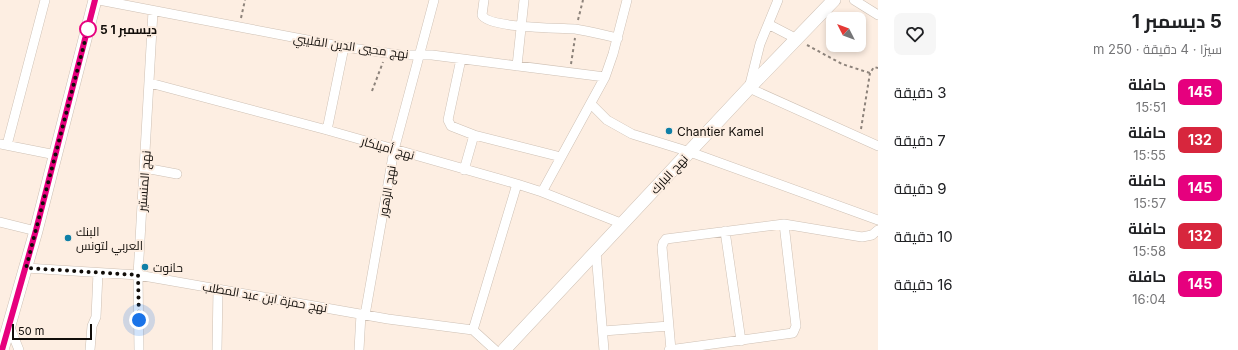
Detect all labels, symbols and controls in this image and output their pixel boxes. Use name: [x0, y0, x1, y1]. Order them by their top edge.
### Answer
text: 5 ديسمبر 1: [1132, 10, 1222, 33]
north arrow: [826, 12, 866, 52]
map controls: [826, 12, 866, 52]
button: heart: [894, 13, 936, 55]
marker: 5 ديسمبر 1: [79, 20, 97, 38]
place label: 5 ديسمبر 1: [100, 22, 157, 38]
street label: نهج محيي الدين القليبي: [292, 30, 410, 64]
text: سيرًا · 4 دقيقة · 250 m: [1093, 41, 1222, 57]
text: حافلة: [1128, 75, 1166, 94]
text: 3 دقيقة: [894, 83, 947, 102]
text: 145: [1188, 83, 1212, 100]
text: 15:51: [1136, 99, 1166, 115]
text: حافلة: [1128, 123, 1166, 142]
place label: Chantier Kamel: [677, 124, 764, 139]
marker: Chantier Kamel: [664, 126, 674, 136]
text: 7 دقيقة: [894, 131, 946, 150]
text: 132: [1188, 131, 1212, 148]
street label: نهج أميلكار: [358, 133, 416, 164]
text: 15:55: [1133, 147, 1166, 163]
street label: نهج المنستير: [134, 150, 155, 213]
street label: نهج البارك: [647, 151, 692, 197]
street label: نهج الزهور: [375, 164, 400, 219]
text: حافلة: [1128, 171, 1166, 190]
text: 9 دقيقة: [894, 179, 947, 198]
text: 145: [1188, 179, 1212, 196]
text: 15:57: [1134, 195, 1166, 211]
text: حافلة: [1128, 219, 1166, 238]
place label: البنك العربي لتونس: [76, 224, 143, 256]
text: 10 دقيقة: [894, 227, 953, 246]
text: 132: [1188, 227, 1212, 244]
marker: البنك العربي لتونس: [63, 233, 73, 243]
text: 15:58: [1133, 243, 1166, 259]
place label: حانوت: [153, 260, 183, 275]
marker: حانوت: [140, 262, 150, 272]
text: حافلة: [1128, 267, 1166, 286]
text: 16 دقيقة: [894, 275, 953, 294]
text: 145: [1188, 275, 1212, 292]
street label: نهج حمزة ابن عبد المطلب: [201, 279, 329, 316]
text: 16:04: [1132, 291, 1166, 307]
your location: [129, 310, 149, 330]
scale bar: [12, 322, 92, 341]
text: 50 m: [18, 324, 44, 338]

